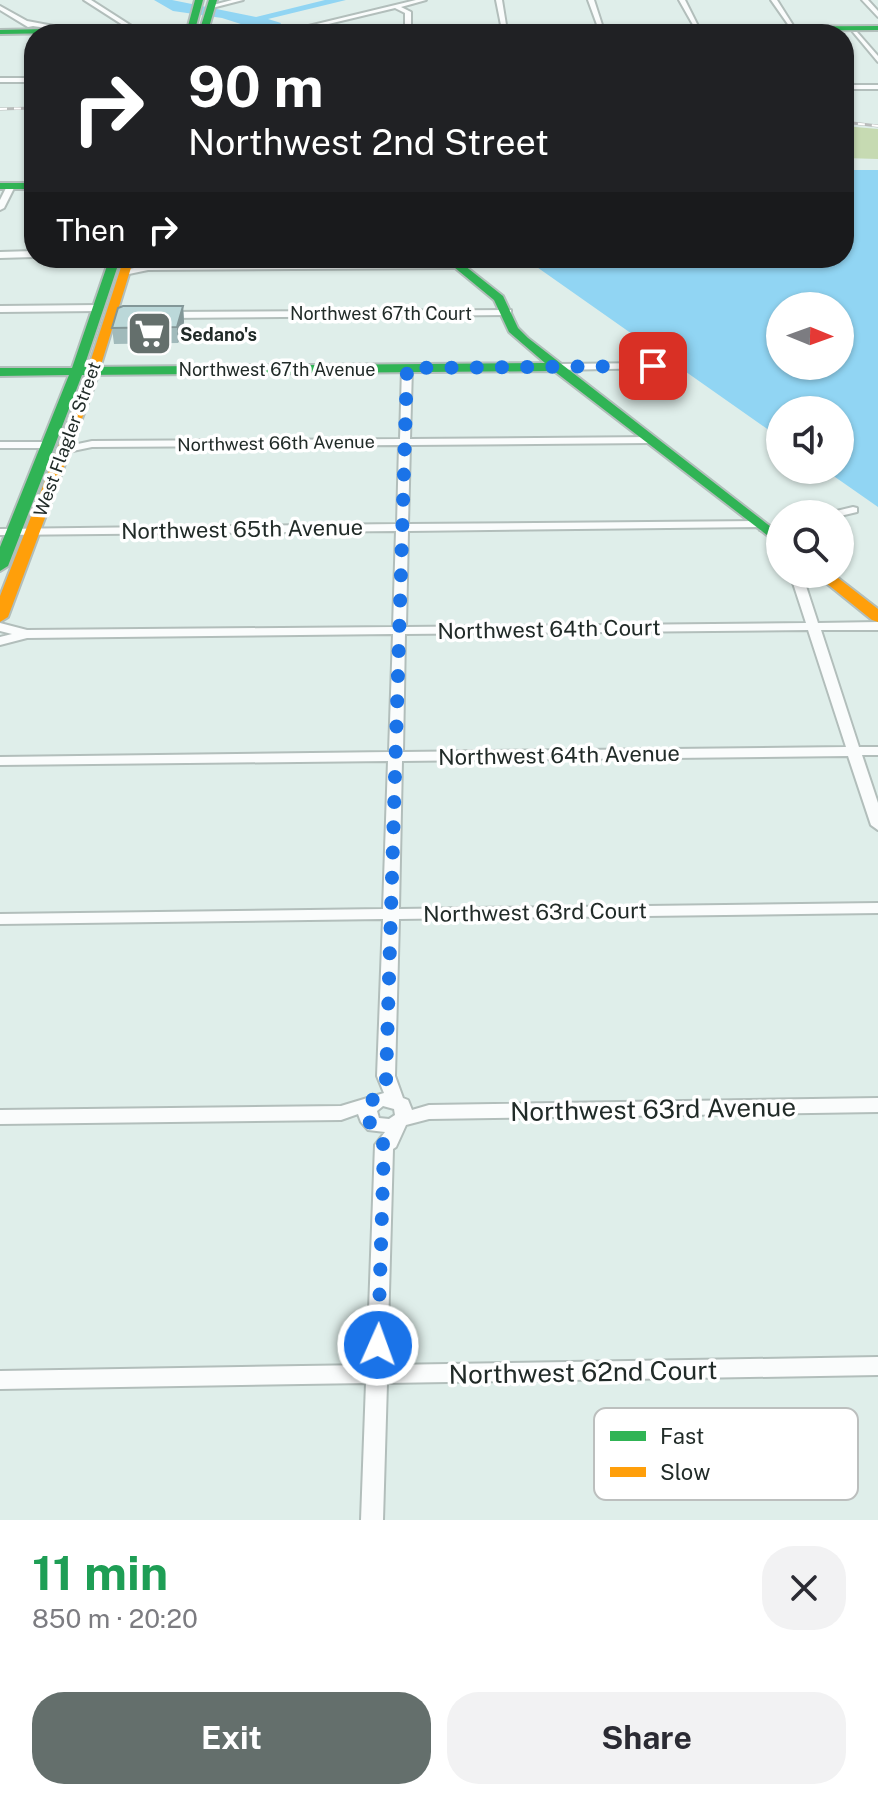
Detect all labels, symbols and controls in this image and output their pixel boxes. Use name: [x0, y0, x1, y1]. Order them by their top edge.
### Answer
text: 90 m: [188, 54, 324, 120]
icon: right: [56, 56, 160, 160]
text: Northwest 2nd Street: [188, 121, 549, 163]
icon: right: [141, 208, 185, 252]
text: Then: [56, 212, 125, 248]
north arrow: [766, 292, 854, 380]
map controls: [766, 292, 854, 588]
street label: Northwest 67th Court: [290, 303, 472, 324]
supermarket icon: Sedano's: [125, 310, 173, 358]
place label: Sedano's: [180, 324, 257, 345]
pin: [619, 332, 687, 400]
icon: arrive: [631, 344, 675, 388]
street label: West Flagler Street: [29, 359, 105, 519]
street label: Northwest 67th Avenue: [178, 359, 376, 380]
button: sound: [766, 396, 854, 484]
street label: Northwest 66th Avenue: [177, 431, 375, 455]
button: search: [766, 500, 854, 588]
street label: Northwest 65th Avenue: [121, 514, 363, 544]
street label: Northwest 64th Court: [437, 614, 661, 644]
street label: Northwest 64th Avenue: [438, 740, 680, 770]
street label: Northwest 63rd Court: [423, 897, 647, 927]
street label: Northwest 63rd Avenue: [510, 1091, 796, 1127]
position arrow: [336, 1303, 420, 1387]
street label: Northwest 62nd Court: [448, 1354, 718, 1390]
legend: [594, 1408, 858, 1500]
text: Fast: [660, 1423, 704, 1449]
text: Slow: [660, 1459, 710, 1485]
text: 11 min: [32, 1544, 168, 1601]
button: close: [762, 1546, 846, 1630]
text: 850 m · 20:20: [32, 1603, 198, 1634]
button: Exit: [32, 1692, 431, 1784]
button: Share: [447, 1692, 846, 1784]

